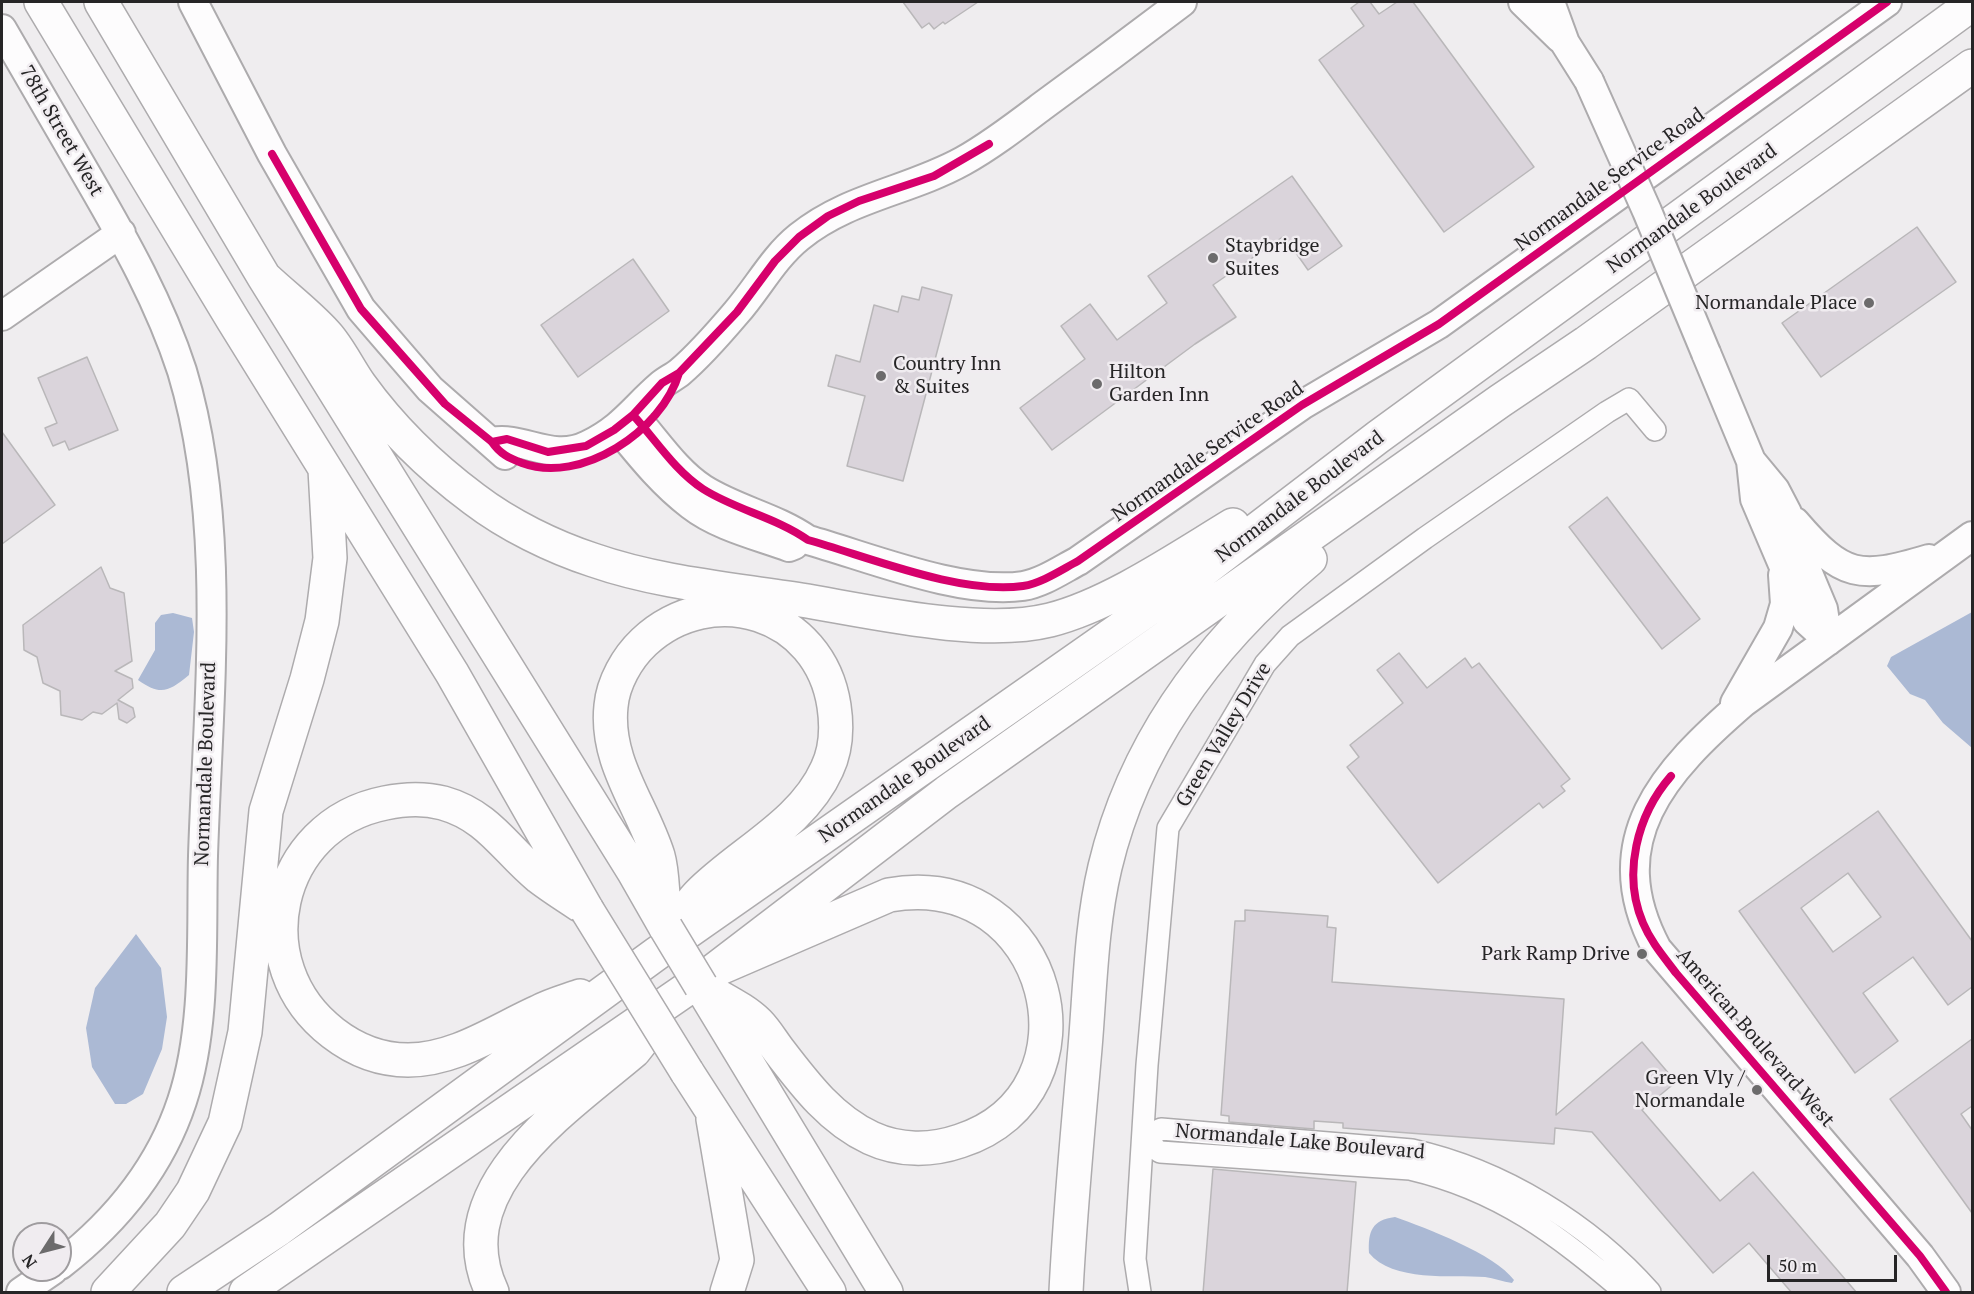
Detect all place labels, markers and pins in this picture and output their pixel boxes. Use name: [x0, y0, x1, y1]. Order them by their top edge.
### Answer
place label: Staybridge Suites: [1225, 234, 1320, 281]
marker: Staybridge Suites: [1206, 251, 1220, 265]
place label: Normandale Place: [1695, 291, 1857, 315]
marker: Normandale Place: [1862, 296, 1876, 310]
place label: Country Inn & Suites: [893, 352, 1001, 399]
place label: Hilton Garden Inn: [1109, 360, 1209, 407]
marker: Country Inn & Suites: [874, 369, 888, 383]
marker: Hilton Garden Inn: [1090, 377, 1104, 391]
place label: Park Ramp Drive: [1481, 942, 1630, 966]
marker: Park Ramp Drive: [1635, 947, 1649, 961]
place label: Green Vly / Normandale: [1635, 1066, 1745, 1113]
marker: Green Vly / Normandale: [1750, 1083, 1764, 1097]

